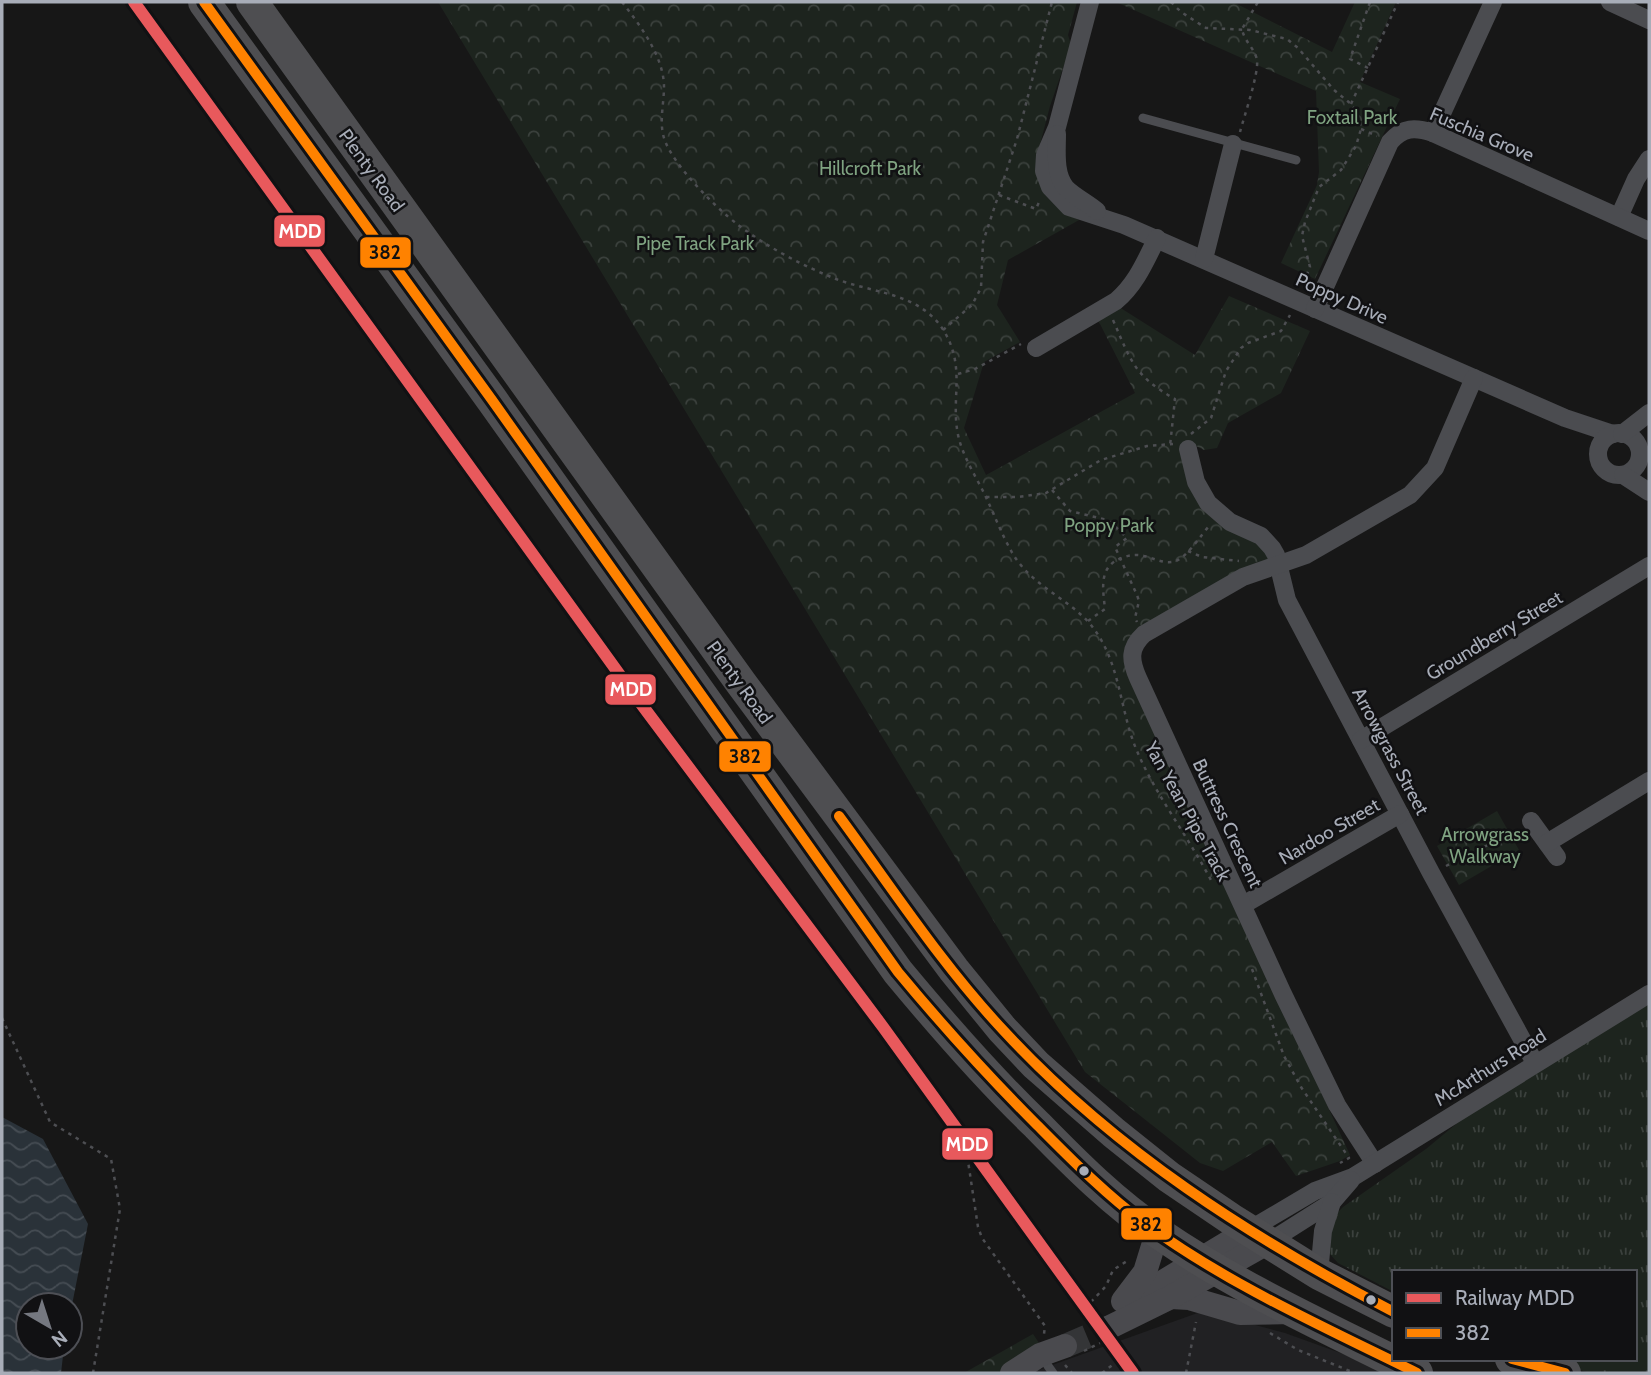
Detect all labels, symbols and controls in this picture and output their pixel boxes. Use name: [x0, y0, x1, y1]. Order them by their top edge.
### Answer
street label: Fuschia Grove: [1426, 102, 1538, 167]
park label: Foxtail Park: [1307, 106, 1398, 129]
street label: Plenty Road: [334, 124, 409, 216]
park label: Hillcroft Park: [819, 157, 922, 180]
line badge: MDD: [273, 214, 326, 248]
text: MDD: [278, 220, 322, 243]
park label: Pipe Track Park: [636, 232, 755, 255]
line badge: 382: [359, 236, 412, 269]
text: 382: [369, 241, 401, 264]
street label: Poppy Drive: [1292, 268, 1392, 329]
park label: Poppy Park: [1064, 514, 1155, 537]
street label: Groundberry Street: [1422, 585, 1567, 685]
street label: Plenty Road: [702, 636, 777, 728]
line badge: MDD: [604, 673, 657, 706]
text: MDD: [609, 678, 653, 701]
street label: Arrowgrass Street: [1347, 684, 1434, 819]
street label: Yan Yean Pipe Track: [1139, 736, 1236, 886]
line badge: 382: [718, 740, 772, 773]
text: 382: [729, 745, 761, 768]
street label: Buttress Crescent: [1188, 755, 1268, 892]
street label: Nardoo Street: [1275, 793, 1384, 870]
park label: Arrowgrass Walkway: [1441, 823, 1529, 868]
street label: McArthurs Road: [1430, 1024, 1550, 1111]
line badge: MDD: [941, 1127, 994, 1161]
text: MDD: [945, 1133, 989, 1156]
unlabelled marker: [1077, 1164, 1091, 1178]
line badge: 382: [1120, 1207, 1173, 1241]
text: 382: [1130, 1213, 1162, 1236]
legend: [1392, 1270, 1637, 1361]
text: Railway MDD: [1455, 1285, 1575, 1310]
north arrow: [14, 1291, 84, 1361]
unlabelled marker: [1364, 1293, 1378, 1307]
text: 382: [1455, 1320, 1490, 1345]
text: N: [47, 1326, 72, 1352]

